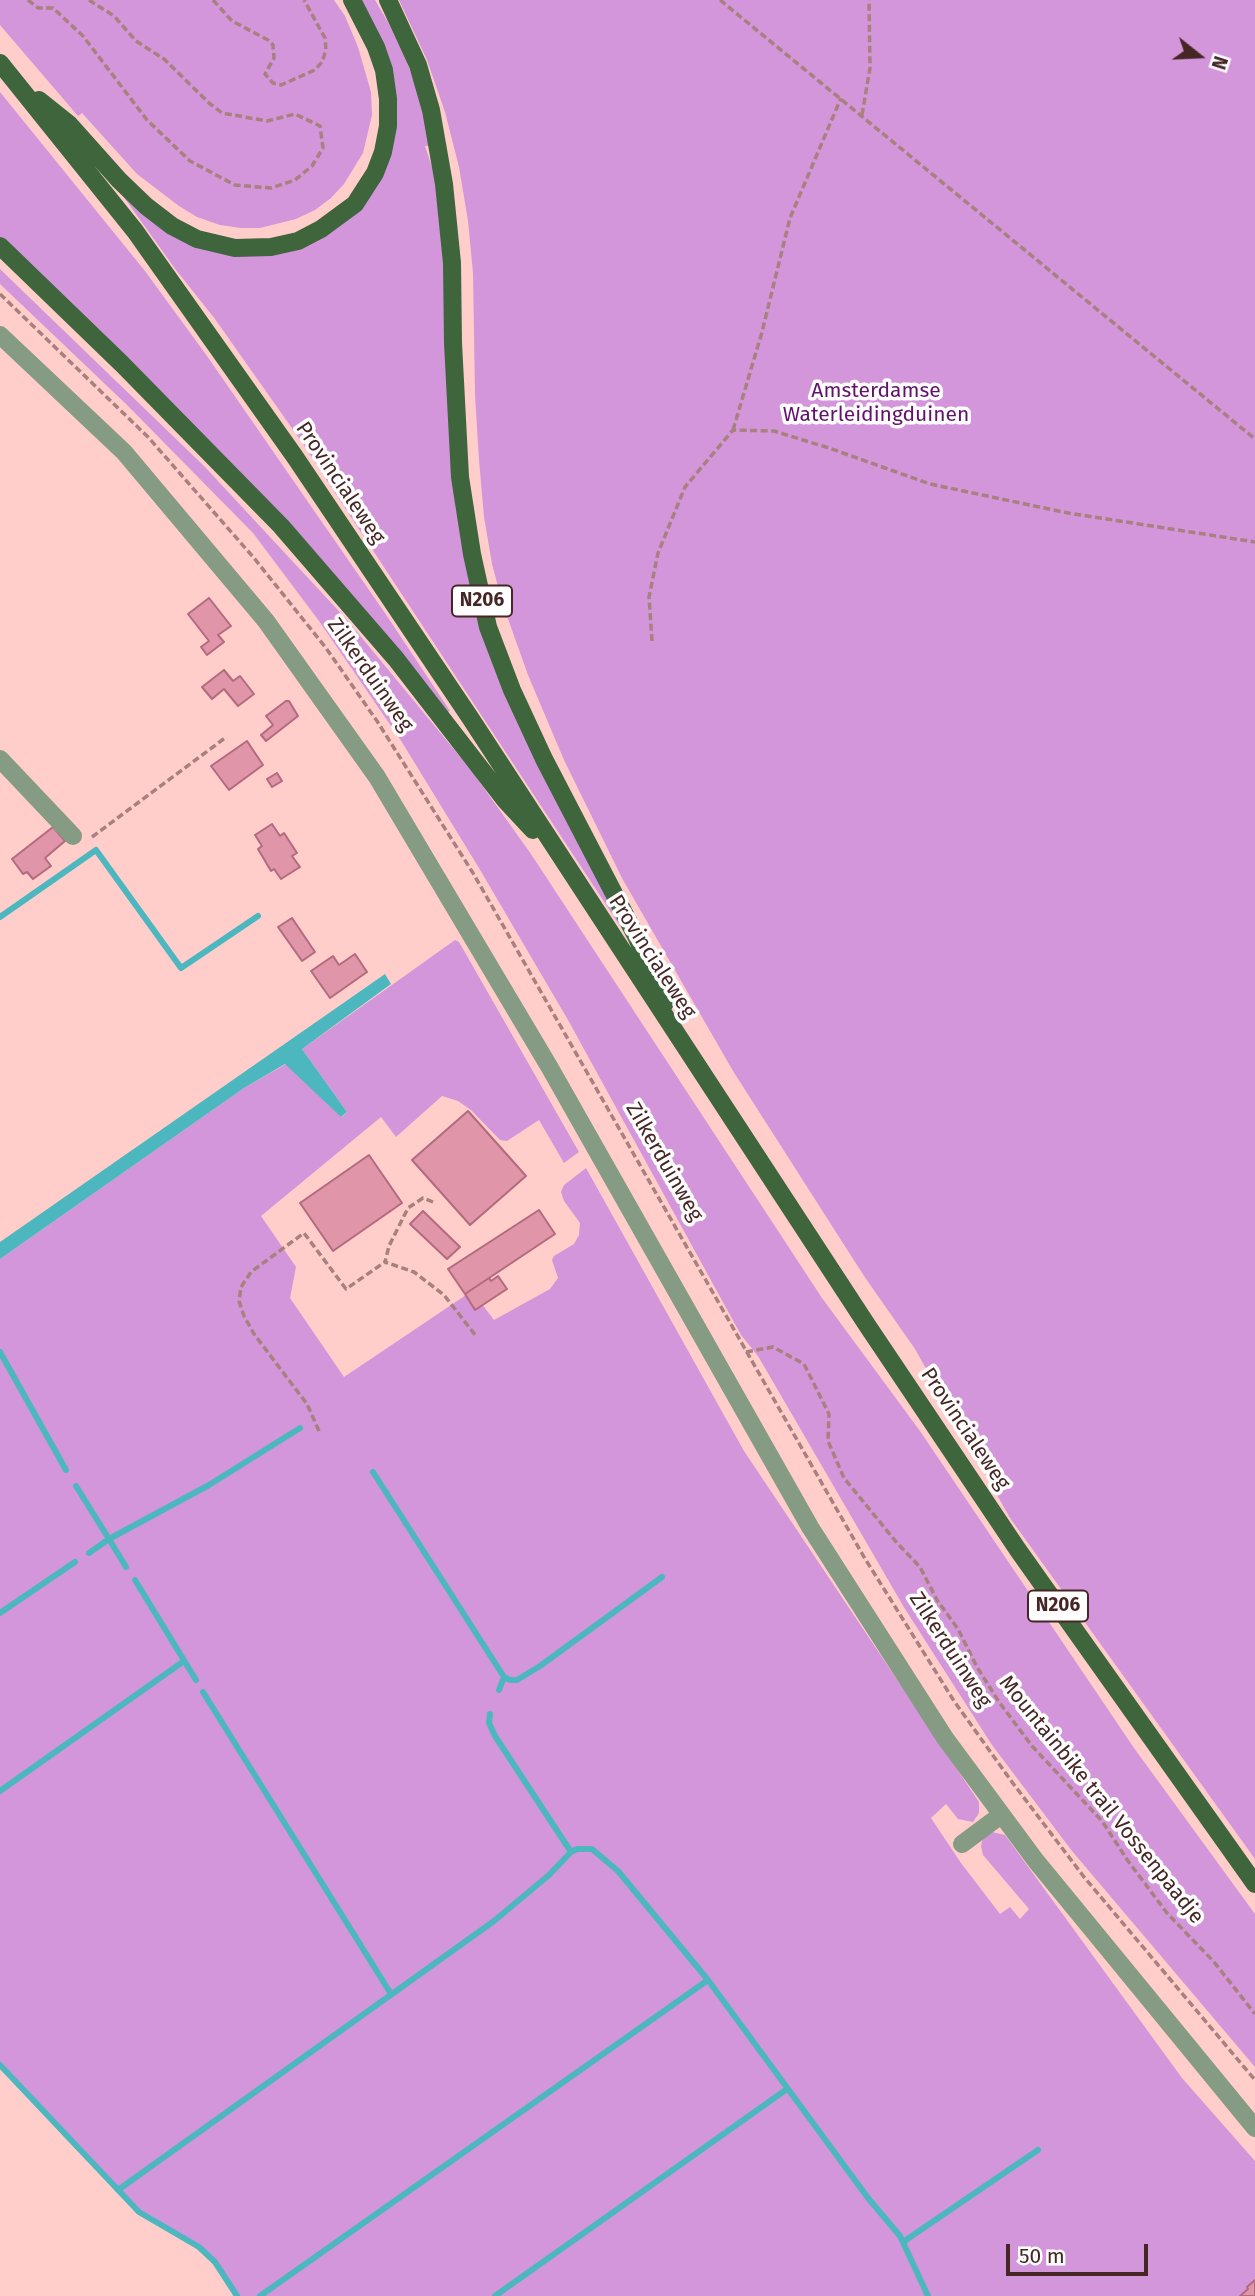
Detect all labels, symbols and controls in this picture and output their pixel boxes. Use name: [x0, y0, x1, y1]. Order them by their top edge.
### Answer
north arrow: [1164, 21, 1234, 91]
text: N: [1207, 53, 1232, 72]
park label: Amsterdamse Waterleidingduinen: [783, 378, 969, 428]
street label: Provincialeweg: [290, 417, 390, 549]
road number: N206: [452, 586, 512, 616]
street label: Zilkerduinweg: [322, 613, 418, 737]
street label: Provincialeweg: [603, 891, 701, 1023]
street label: Zilkerduinweg: [620, 1098, 708, 1226]
street label: Provincialeweg: [915, 1363, 1015, 1495]
street label: Zilkerduinweg: [903, 1587, 997, 1713]
road number: N206: [1028, 1590, 1088, 1622]
street label: Mountainbike trail Vossenpaadje: [993, 1671, 1209, 1929]
scale bar: [1010, 2230, 1152, 2274]
text: 50 m: [1019, 2243, 1065, 2269]

